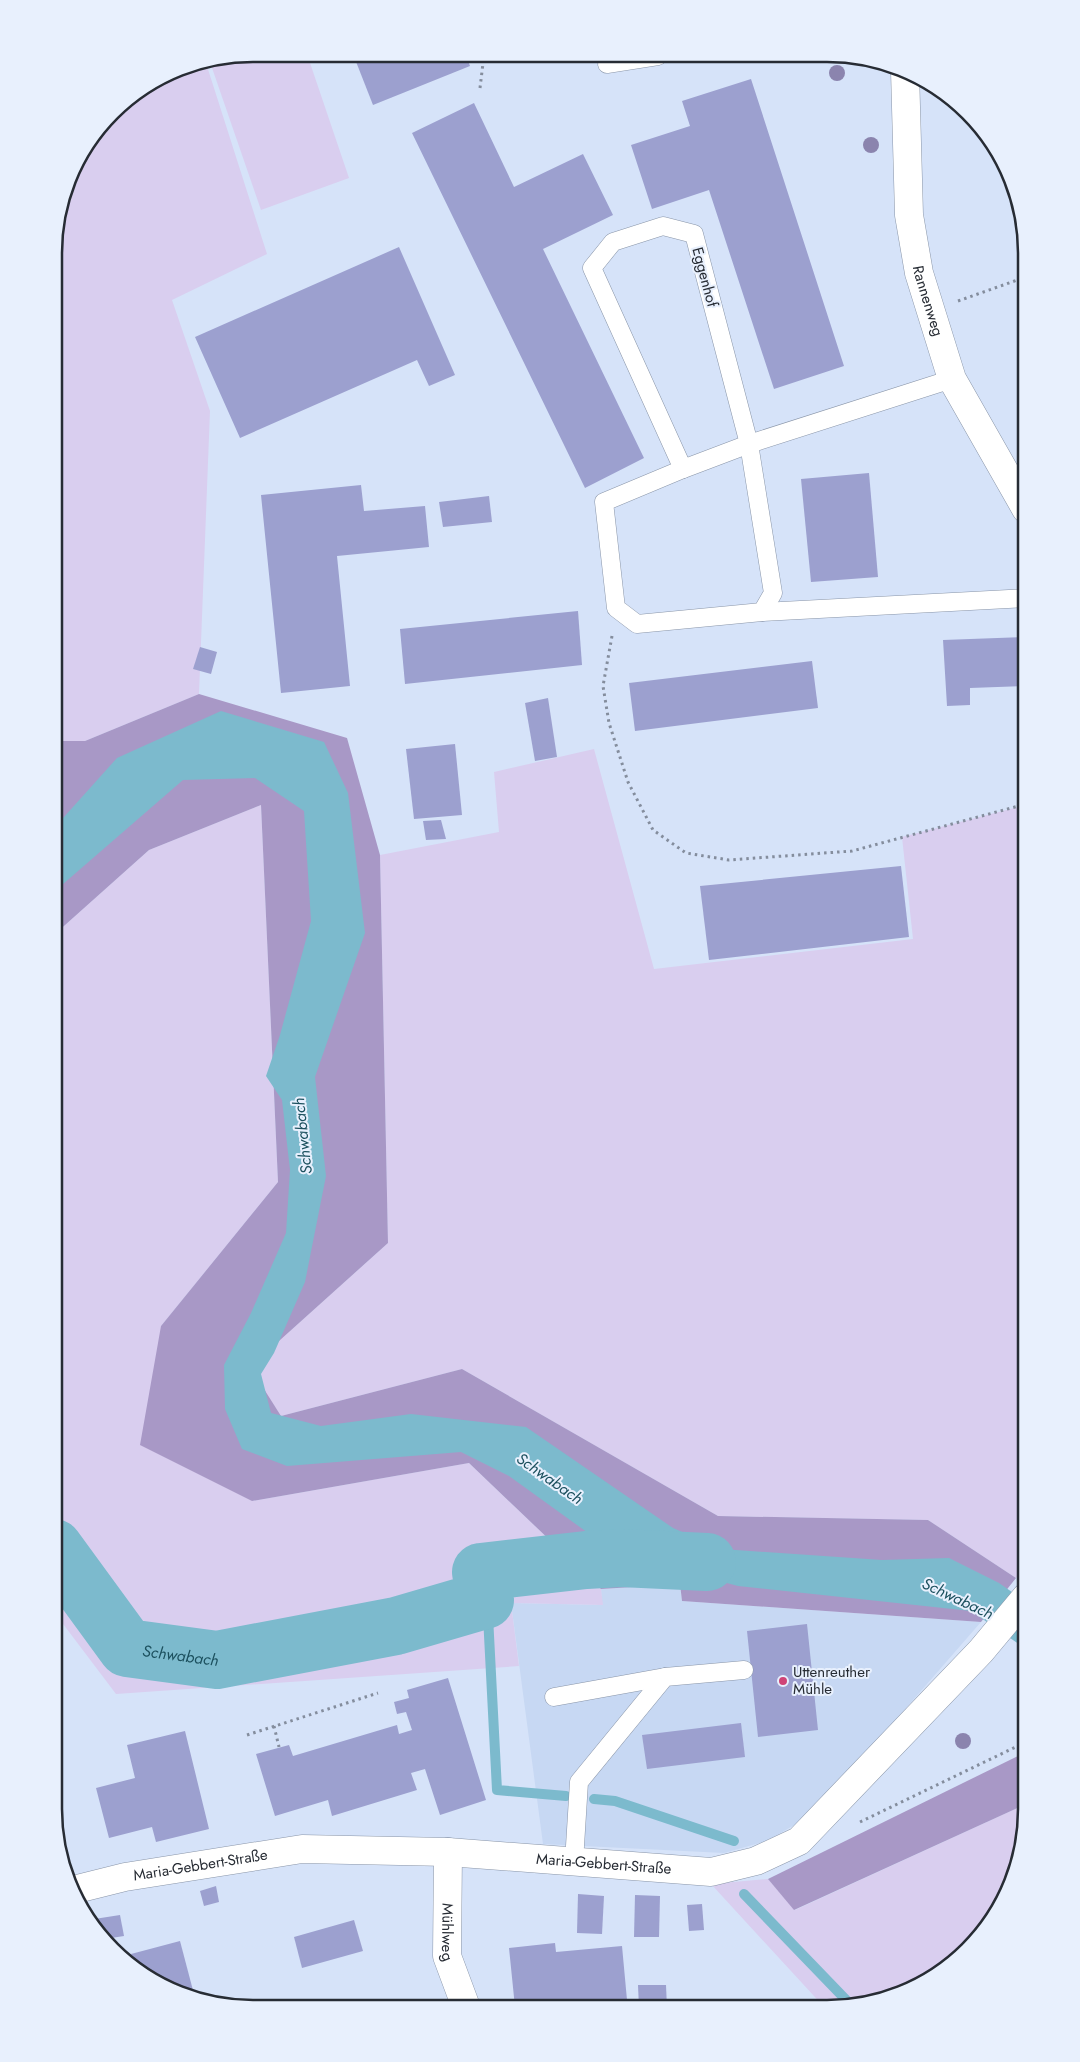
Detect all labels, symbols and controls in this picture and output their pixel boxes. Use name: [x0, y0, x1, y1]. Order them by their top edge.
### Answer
street label: Eggenhof: [686, 245, 724, 310]
street label: Rannenweg: [907, 264, 949, 339]
water label: Schwabach: [287, 1097, 318, 1175]
water label: Schwabach: [512, 1447, 588, 1510]
water label: Schwabach: [918, 1572, 997, 1625]
water label: Schwabach: [141, 1639, 220, 1672]
place label: Uttenreuther Mühle: [793, 1661, 871, 1700]
marker: Uttenreuther Mühle: [777, 1675, 789, 1687]
street label: Maria-Gebbert-Straße: [132, 1844, 269, 1887]
street label: Maria-Gebbert-Straße: [535, 1848, 672, 1880]
street label: Mühlweg: [435, 1903, 459, 1964]

